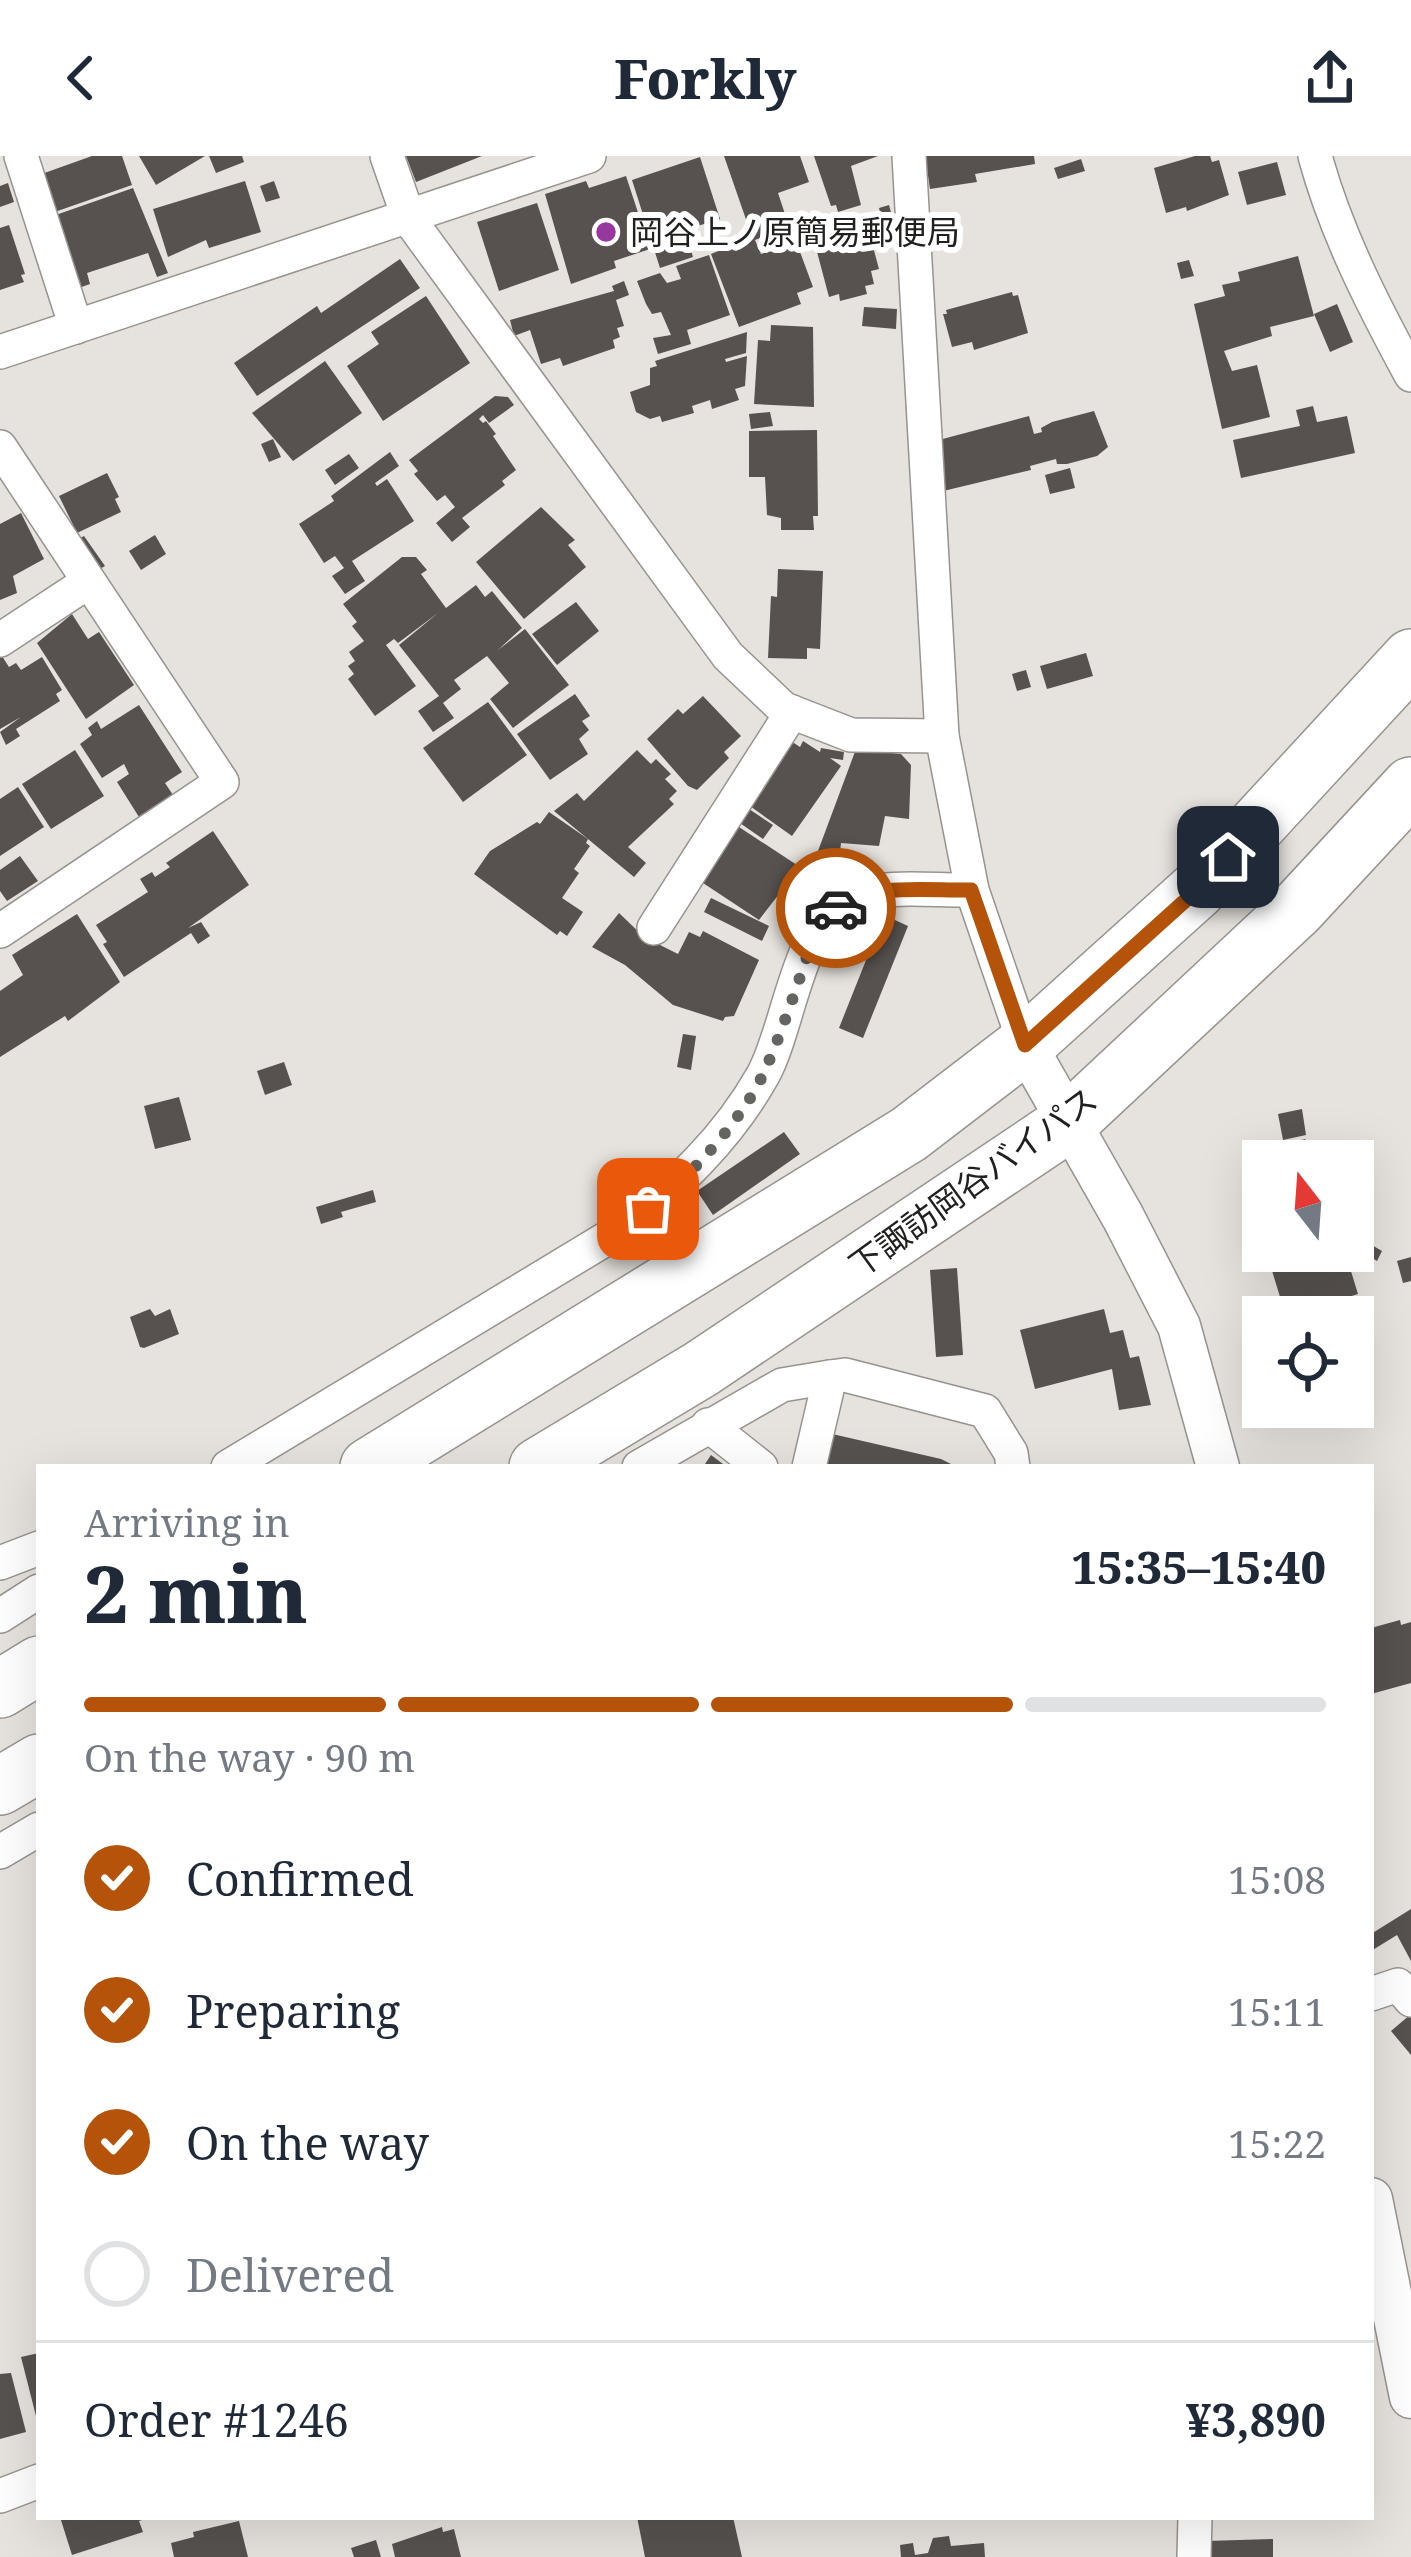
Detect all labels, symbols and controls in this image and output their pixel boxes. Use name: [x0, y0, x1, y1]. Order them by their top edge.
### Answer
text: Forkly: [614, 41, 797, 115]
icon: back: [48, 45, 114, 111]
icon: share: [1297, 45, 1363, 111]
place label: 岡谷上ノ原簡易郵便局: [630, 209, 960, 254]
marker: 岡谷上ノ原簡易郵便局: [593, 219, 619, 245]
pin: [1177, 806, 1279, 908]
icon: home: [1195, 824, 1261, 890]
courier: [776, 848, 896, 968]
icon: car: [803, 875, 869, 941]
street label: 下諏訪岡谷バイパス: [840, 1076, 1106, 1287]
north arrow: [1242, 1140, 1374, 1272]
map controls: [1242, 1140, 1374, 1428]
pin: [597, 1158, 699, 1260]
icon: bag: [615, 1176, 681, 1242]
button: locate: [1242, 1296, 1374, 1428]
text: Arriving in: [84, 1495, 290, 1548]
text: 15:35–15:40: [1071, 1536, 1326, 1597]
text: 2 min: [84, 1540, 308, 1646]
text: On the way · 90 m: [84, 1730, 415, 1783]
icon: check: [84, 1845, 150, 1911]
text: Confirmed: [186, 1848, 414, 1909]
text: 15:08: [1228, 1852, 1326, 1905]
icon: check: [84, 1977, 150, 2043]
text: Preparing: [186, 1980, 400, 2041]
text: 15:11: [1228, 1984, 1326, 2037]
icon: check: [84, 2109, 150, 2175]
text: On the way: [186, 2112, 429, 2173]
text: 15:22: [1228, 2116, 1326, 2169]
text: Delivered: [186, 2244, 394, 2305]
text: Order #1246: [84, 2389, 349, 2450]
text: ¥3,890: [1186, 2389, 1326, 2450]

